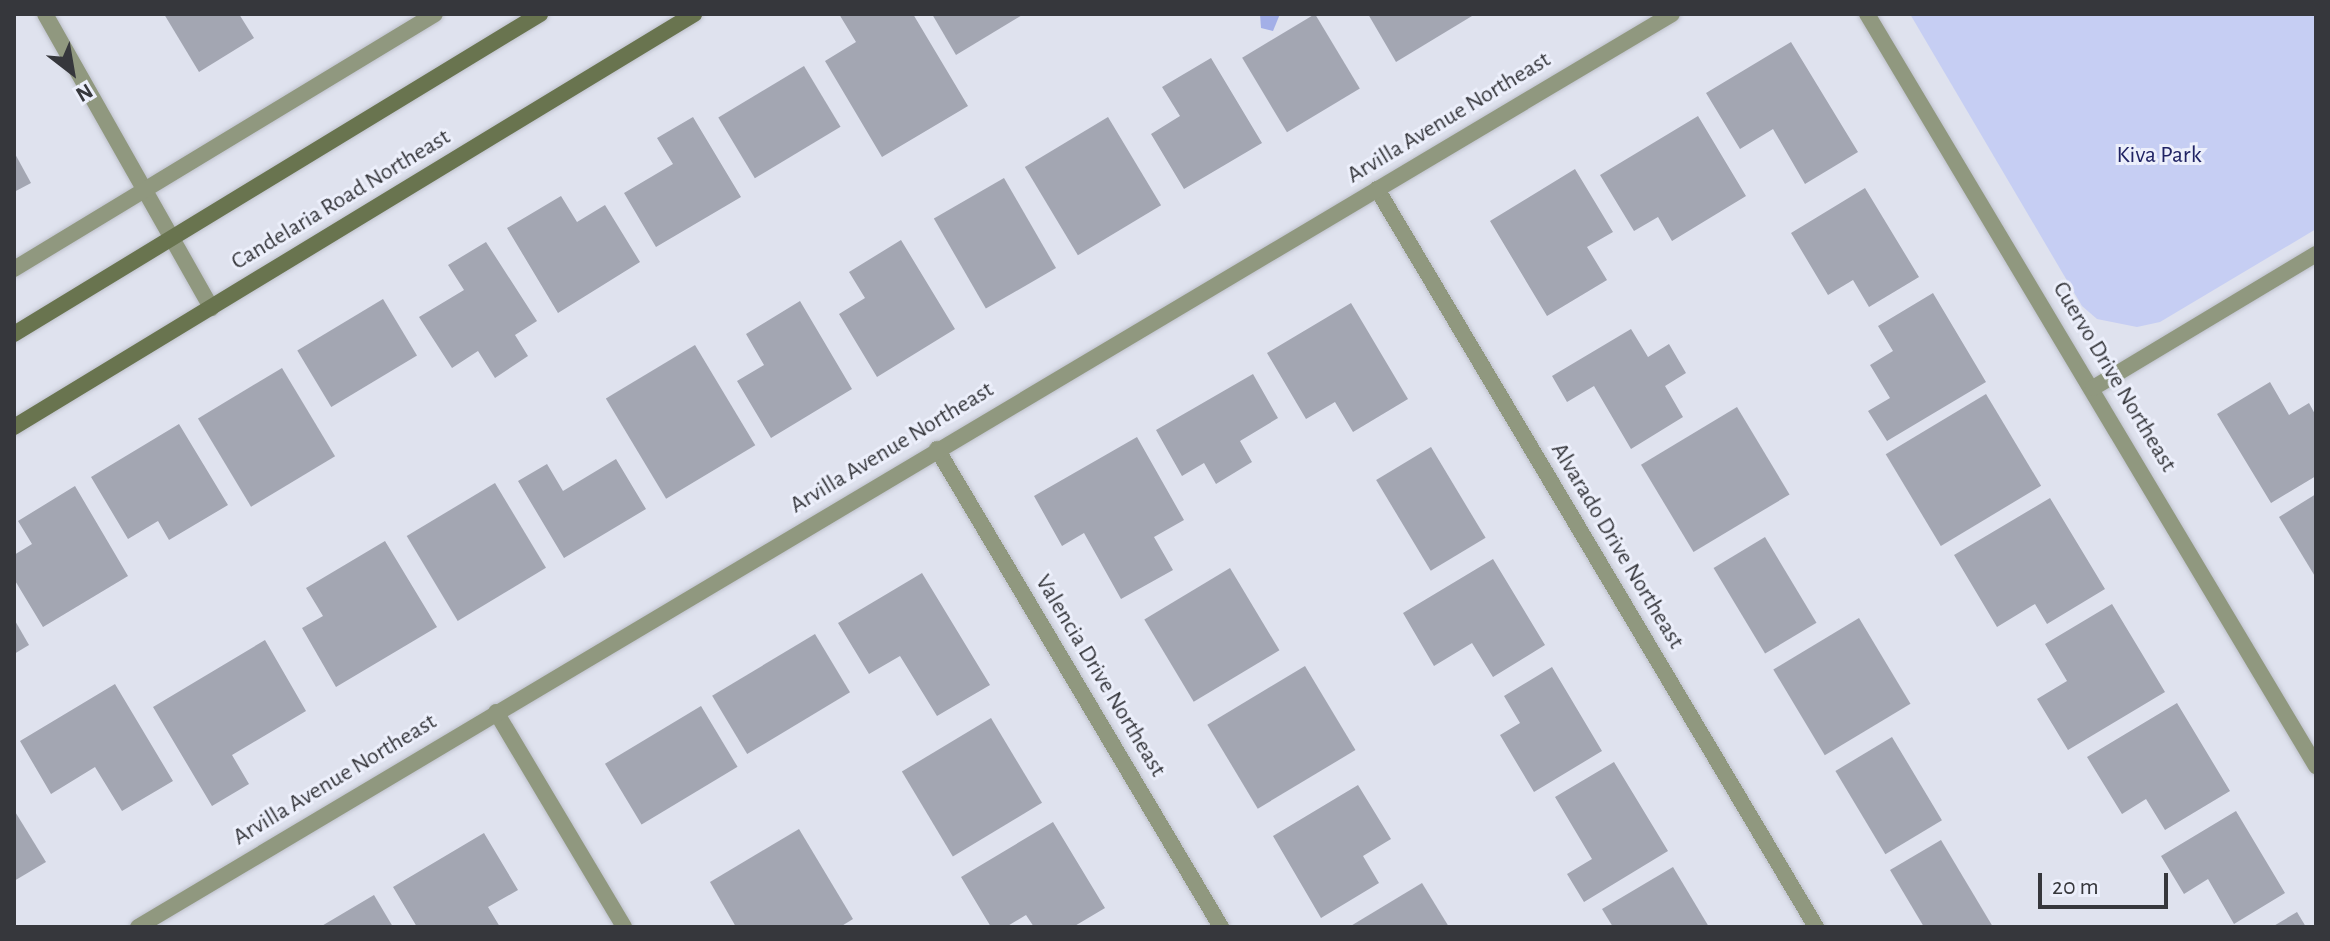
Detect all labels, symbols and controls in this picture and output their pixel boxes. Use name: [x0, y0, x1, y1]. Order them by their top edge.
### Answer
north arrow: [32, 32, 112, 112]
street label: Arvilla Avenue Northeast: [1342, 46, 1556, 190]
text: N: [72, 79, 97, 106]
street label: Candelaria Road Northeast: [226, 123, 456, 277]
park label: Kiva Park: [2116, 142, 2202, 170]
street label: Cuervo Drive Northeast: [2046, 277, 2182, 477]
street label: Arvilla Avenue Northeast: [785, 376, 999, 520]
street label: Alvarado Drive Northeast: [1544, 438, 1690, 654]
street label: Valencia Drive Northeast: [1028, 570, 1172, 782]
street label: Arvilla Avenue Northeast: [228, 708, 442, 852]
scale bar: [2042, 857, 2172, 907]
text: 20 m: [2052, 875, 2099, 899]

